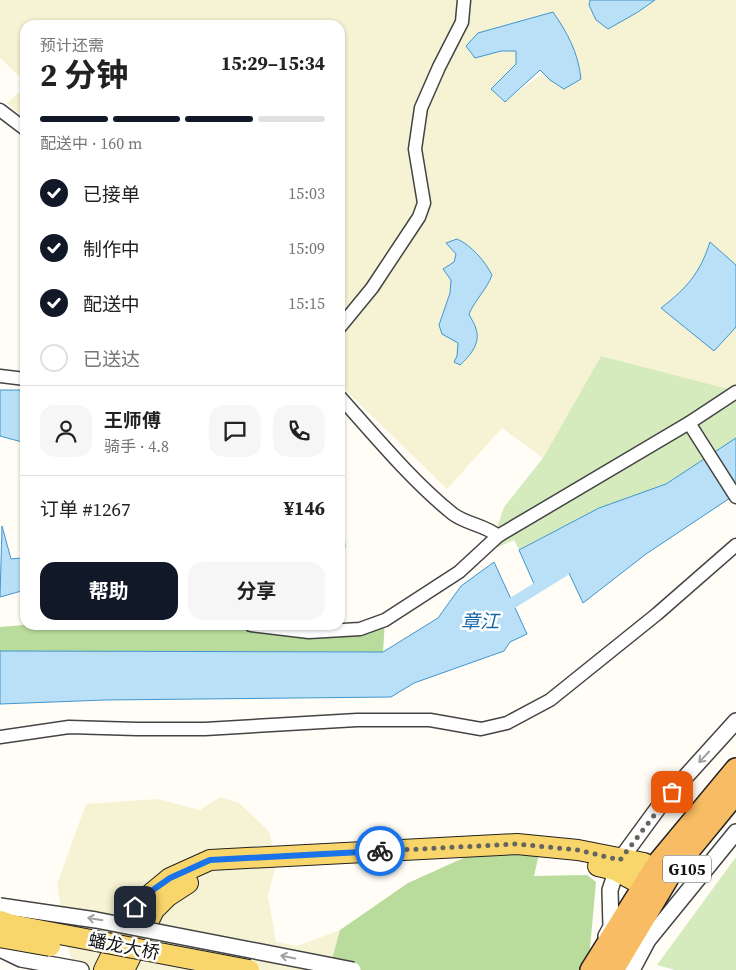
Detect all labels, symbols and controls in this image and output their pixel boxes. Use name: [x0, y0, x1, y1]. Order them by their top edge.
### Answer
text: 预计还需: [40, 34, 104, 56]
text: 15:29–15:34: [221, 50, 325, 76]
text: 2 分钟: [40, 53, 128, 97]
text: 配送中 · 160 m: [40, 132, 142, 154]
icon: check: [40, 179, 68, 207]
text: 已接单: [83, 181, 140, 207]
text: 15:03: [288, 182, 325, 204]
icon: check: [40, 234, 68, 262]
text: 制作中: [83, 236, 140, 262]
text: 15:09: [288, 237, 325, 259]
icon: check: [40, 289, 68, 317]
text: 配送中: [83, 291, 140, 317]
text: 15:15: [288, 292, 325, 314]
text: 已送达: [83, 346, 140, 372]
button: person: [40, 405, 92, 457]
button: chat: [209, 405, 261, 457]
button: phone: [273, 405, 325, 457]
text: 王师傅: [104, 407, 161, 433]
text: 骑手 · 4.8: [104, 435, 169, 457]
text: ¥146: [284, 495, 325, 521]
text: 订单 #1267: [40, 496, 130, 522]
button: 帮助: [40, 562, 178, 620]
button: 分享: [188, 562, 325, 620]
water label: 章江: [461, 608, 501, 634]
one-way arrow: [698, 751, 710, 764]
pin: [651, 771, 693, 813]
icon: bag: [658, 778, 686, 806]
courier: [355, 826, 405, 876]
icon: bike: [366, 837, 394, 865]
road number: G105: [663, 856, 711, 882]
pin: [114, 886, 156, 928]
icon: home: [121, 893, 149, 921]
one-way arrow: [87, 914, 103, 924]
street label: 蟠龙大桥: [86, 927, 162, 965]
one-way arrow: [281, 952, 297, 962]

